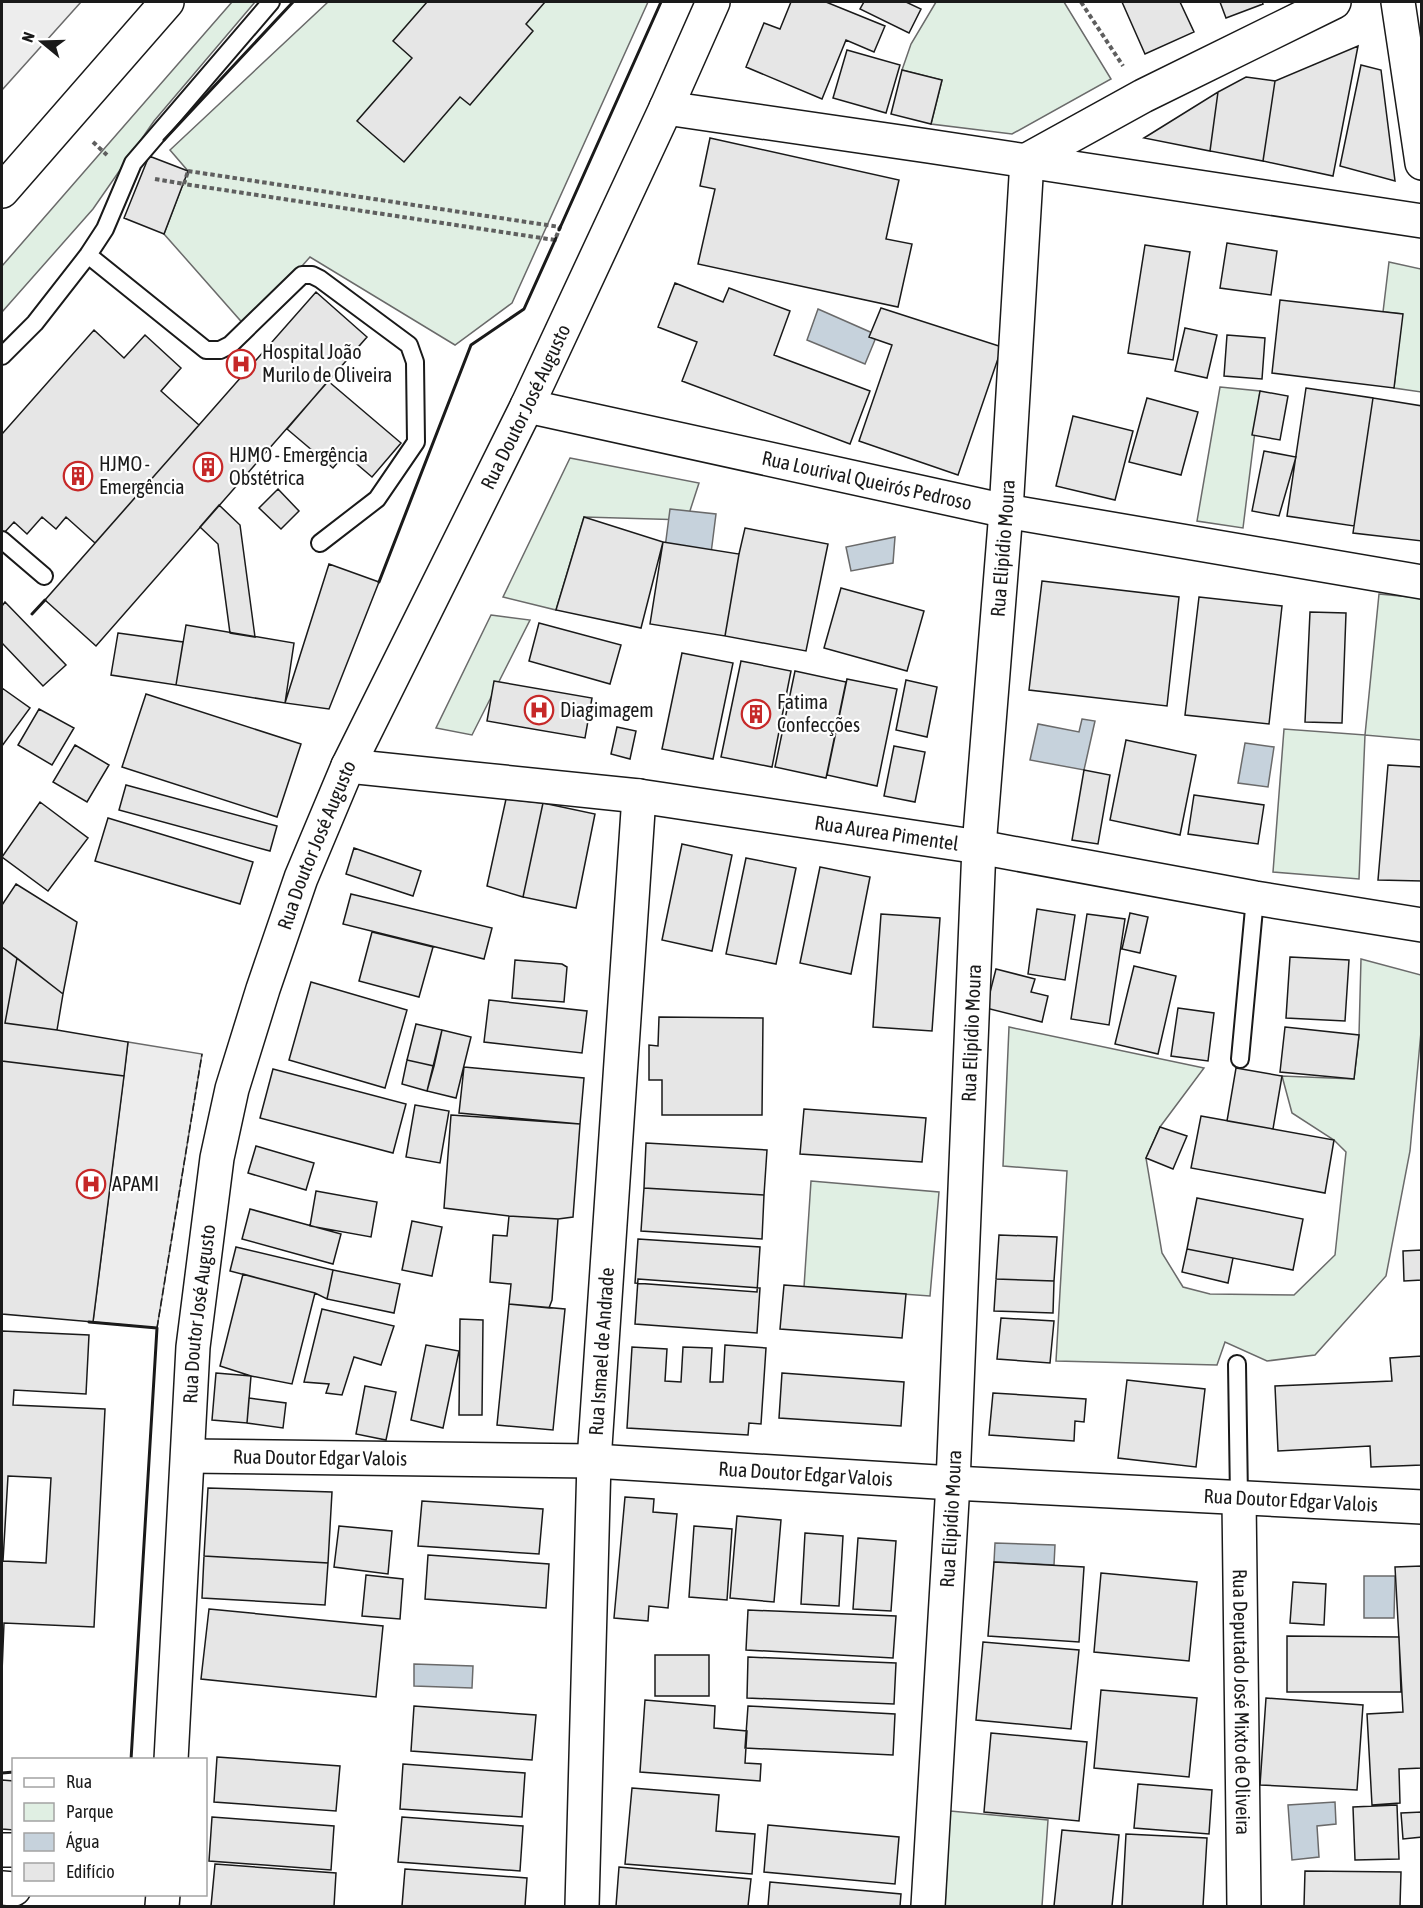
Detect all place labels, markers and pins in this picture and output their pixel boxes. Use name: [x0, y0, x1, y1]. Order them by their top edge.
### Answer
place label: Hospital João Murilo de Oliveira: [262, 340, 392, 386]
hospital icon: Hospital João Murilo de Oliveira: [225, 348, 257, 380]
place label: HJMO - Emergência Obstétrica: [229, 443, 368, 489]
building icon: HJMO - Emergência Obstétrica: [192, 451, 224, 483]
place label: HJMO - Emergência: [99, 452, 185, 498]
building icon: HJMO - Emergência: [62, 460, 94, 492]
place label: Fatima Confecções: [777, 690, 860, 736]
hospital icon: Diagimagem: [523, 694, 555, 726]
place label: Diagimagem: [560, 698, 654, 721]
building icon: Fatima Confecções: [740, 698, 772, 730]
hospital icon: APAMI: [75, 1168, 107, 1200]
place label: APAMI: [112, 1172, 159, 1195]

